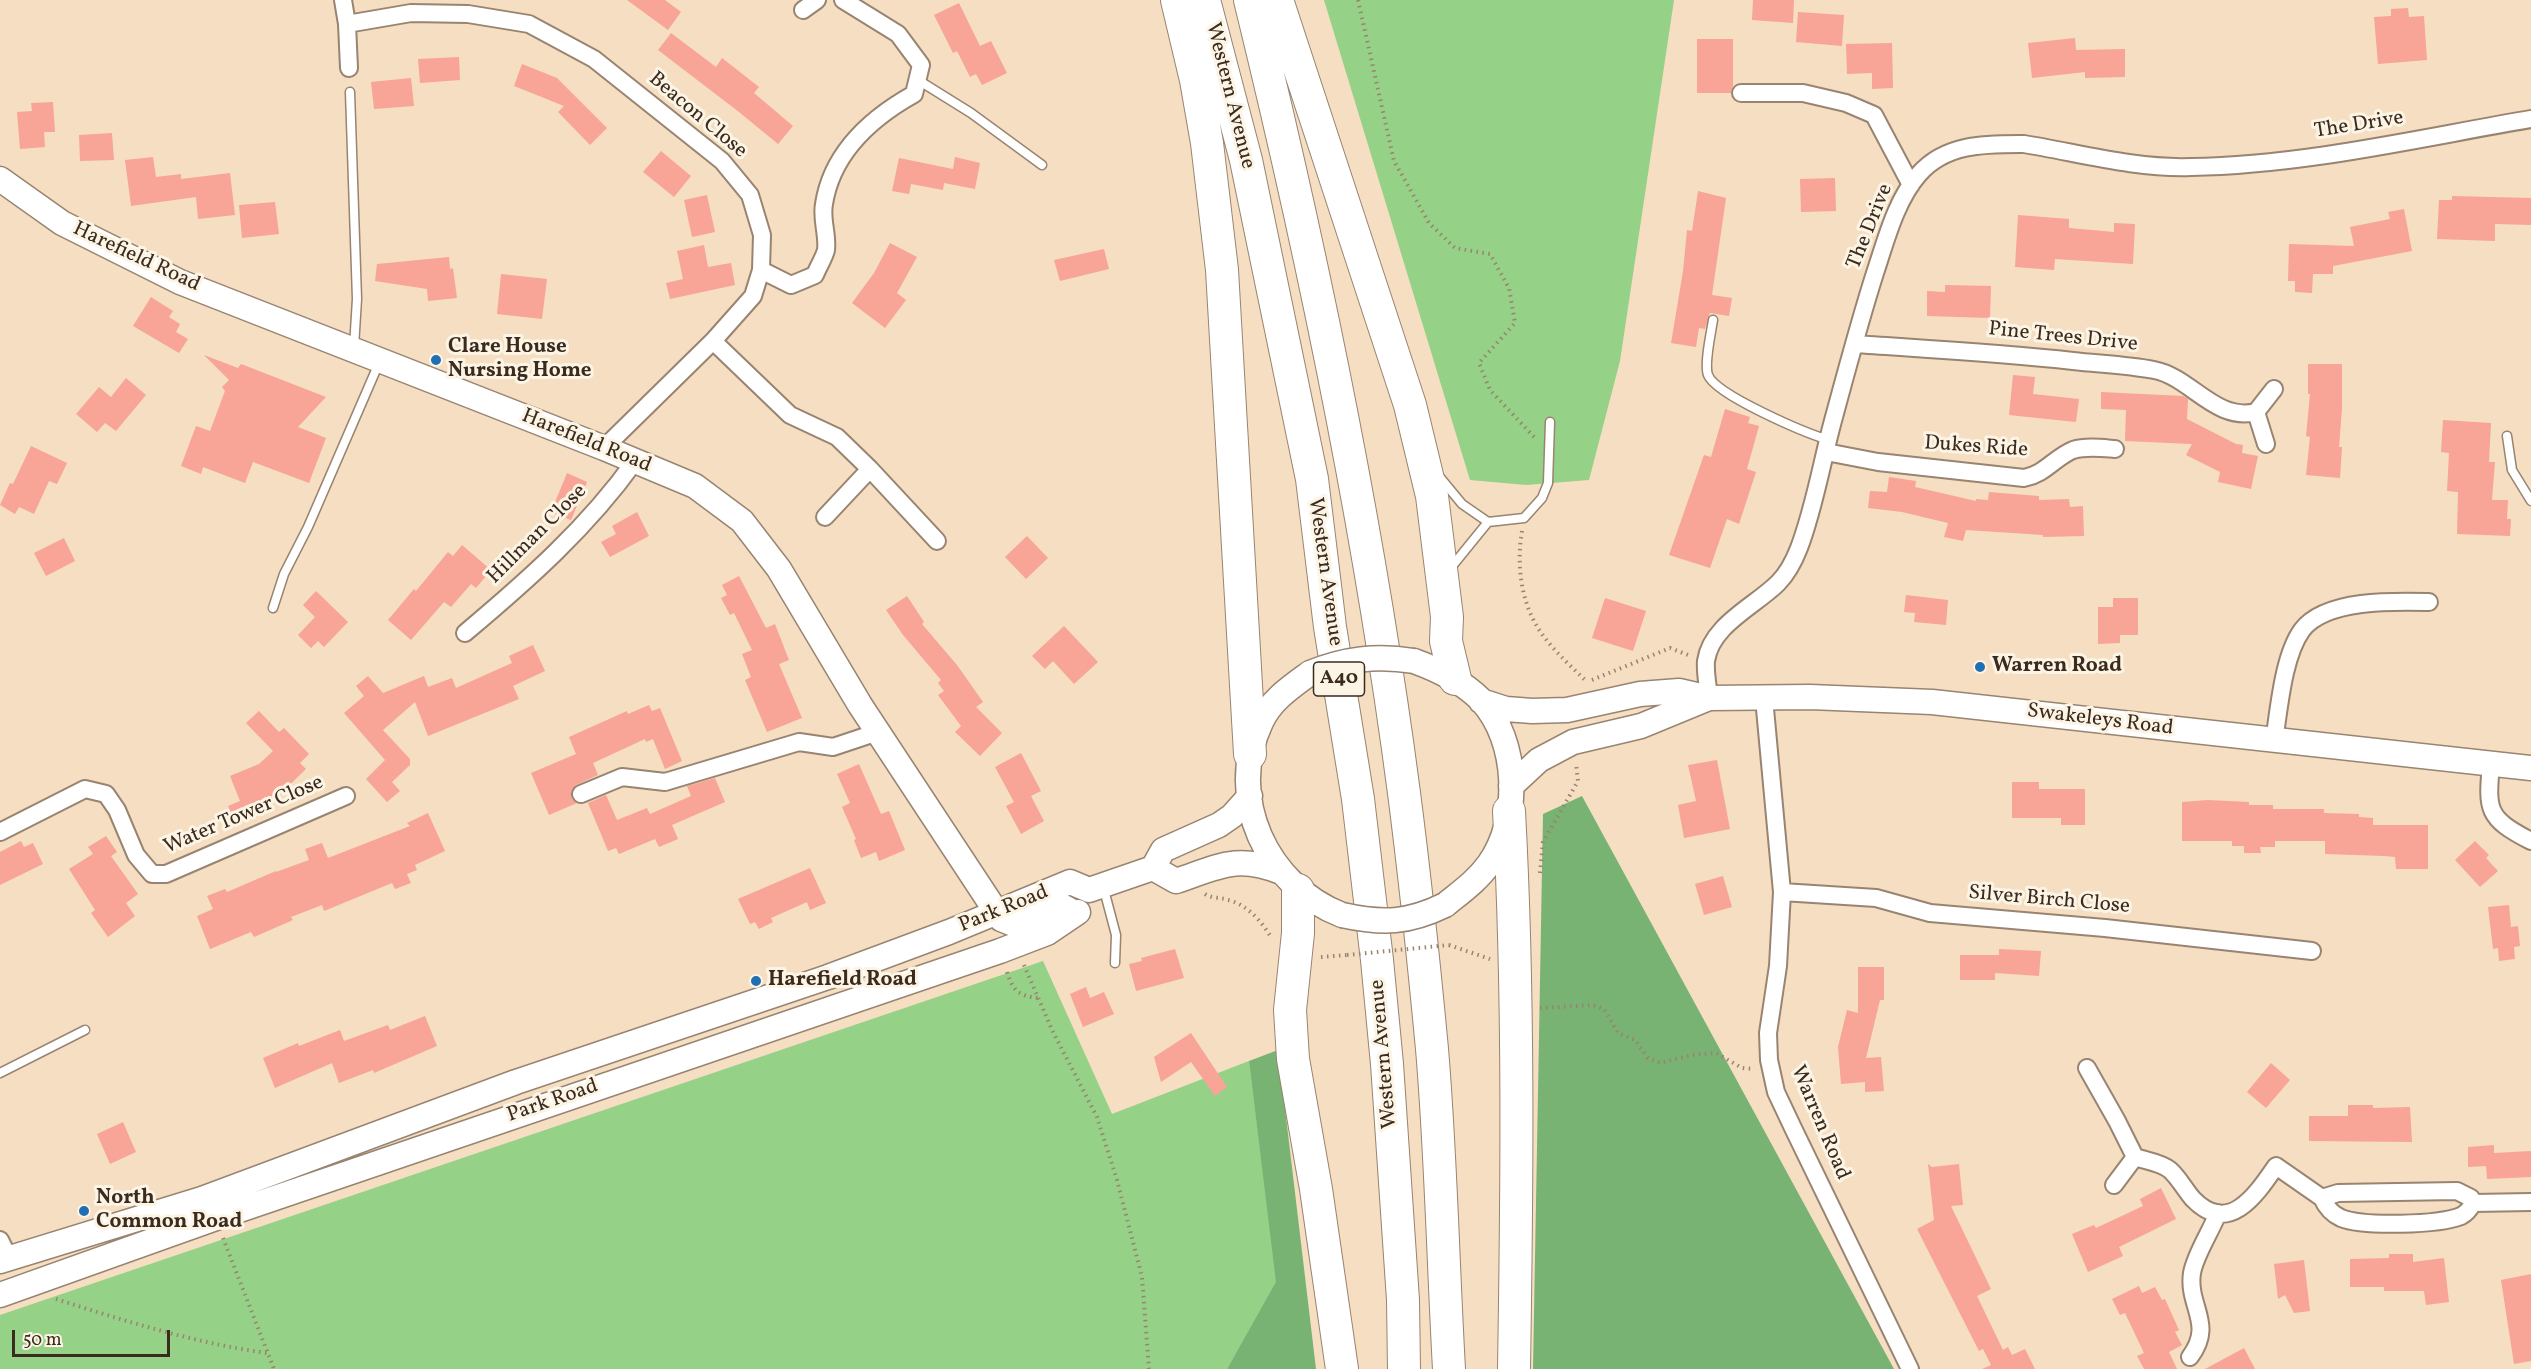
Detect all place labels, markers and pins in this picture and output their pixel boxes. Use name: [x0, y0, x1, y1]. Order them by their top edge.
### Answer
place label: Clare House Nursing Home: [448, 335, 591, 385]
marker: Clare House Nursing Home: [429, 353, 443, 367]
place label: Warren Road: [1992, 654, 2122, 680]
marker: Warren Road: [1973, 660, 1987, 674]
place label: Harefield Road: [768, 968, 917, 994]
marker: Harefield Road: [749, 974, 763, 988]
place label: North Common Road: [96, 1186, 242, 1236]
marker: North Common Road: [77, 1204, 91, 1218]

